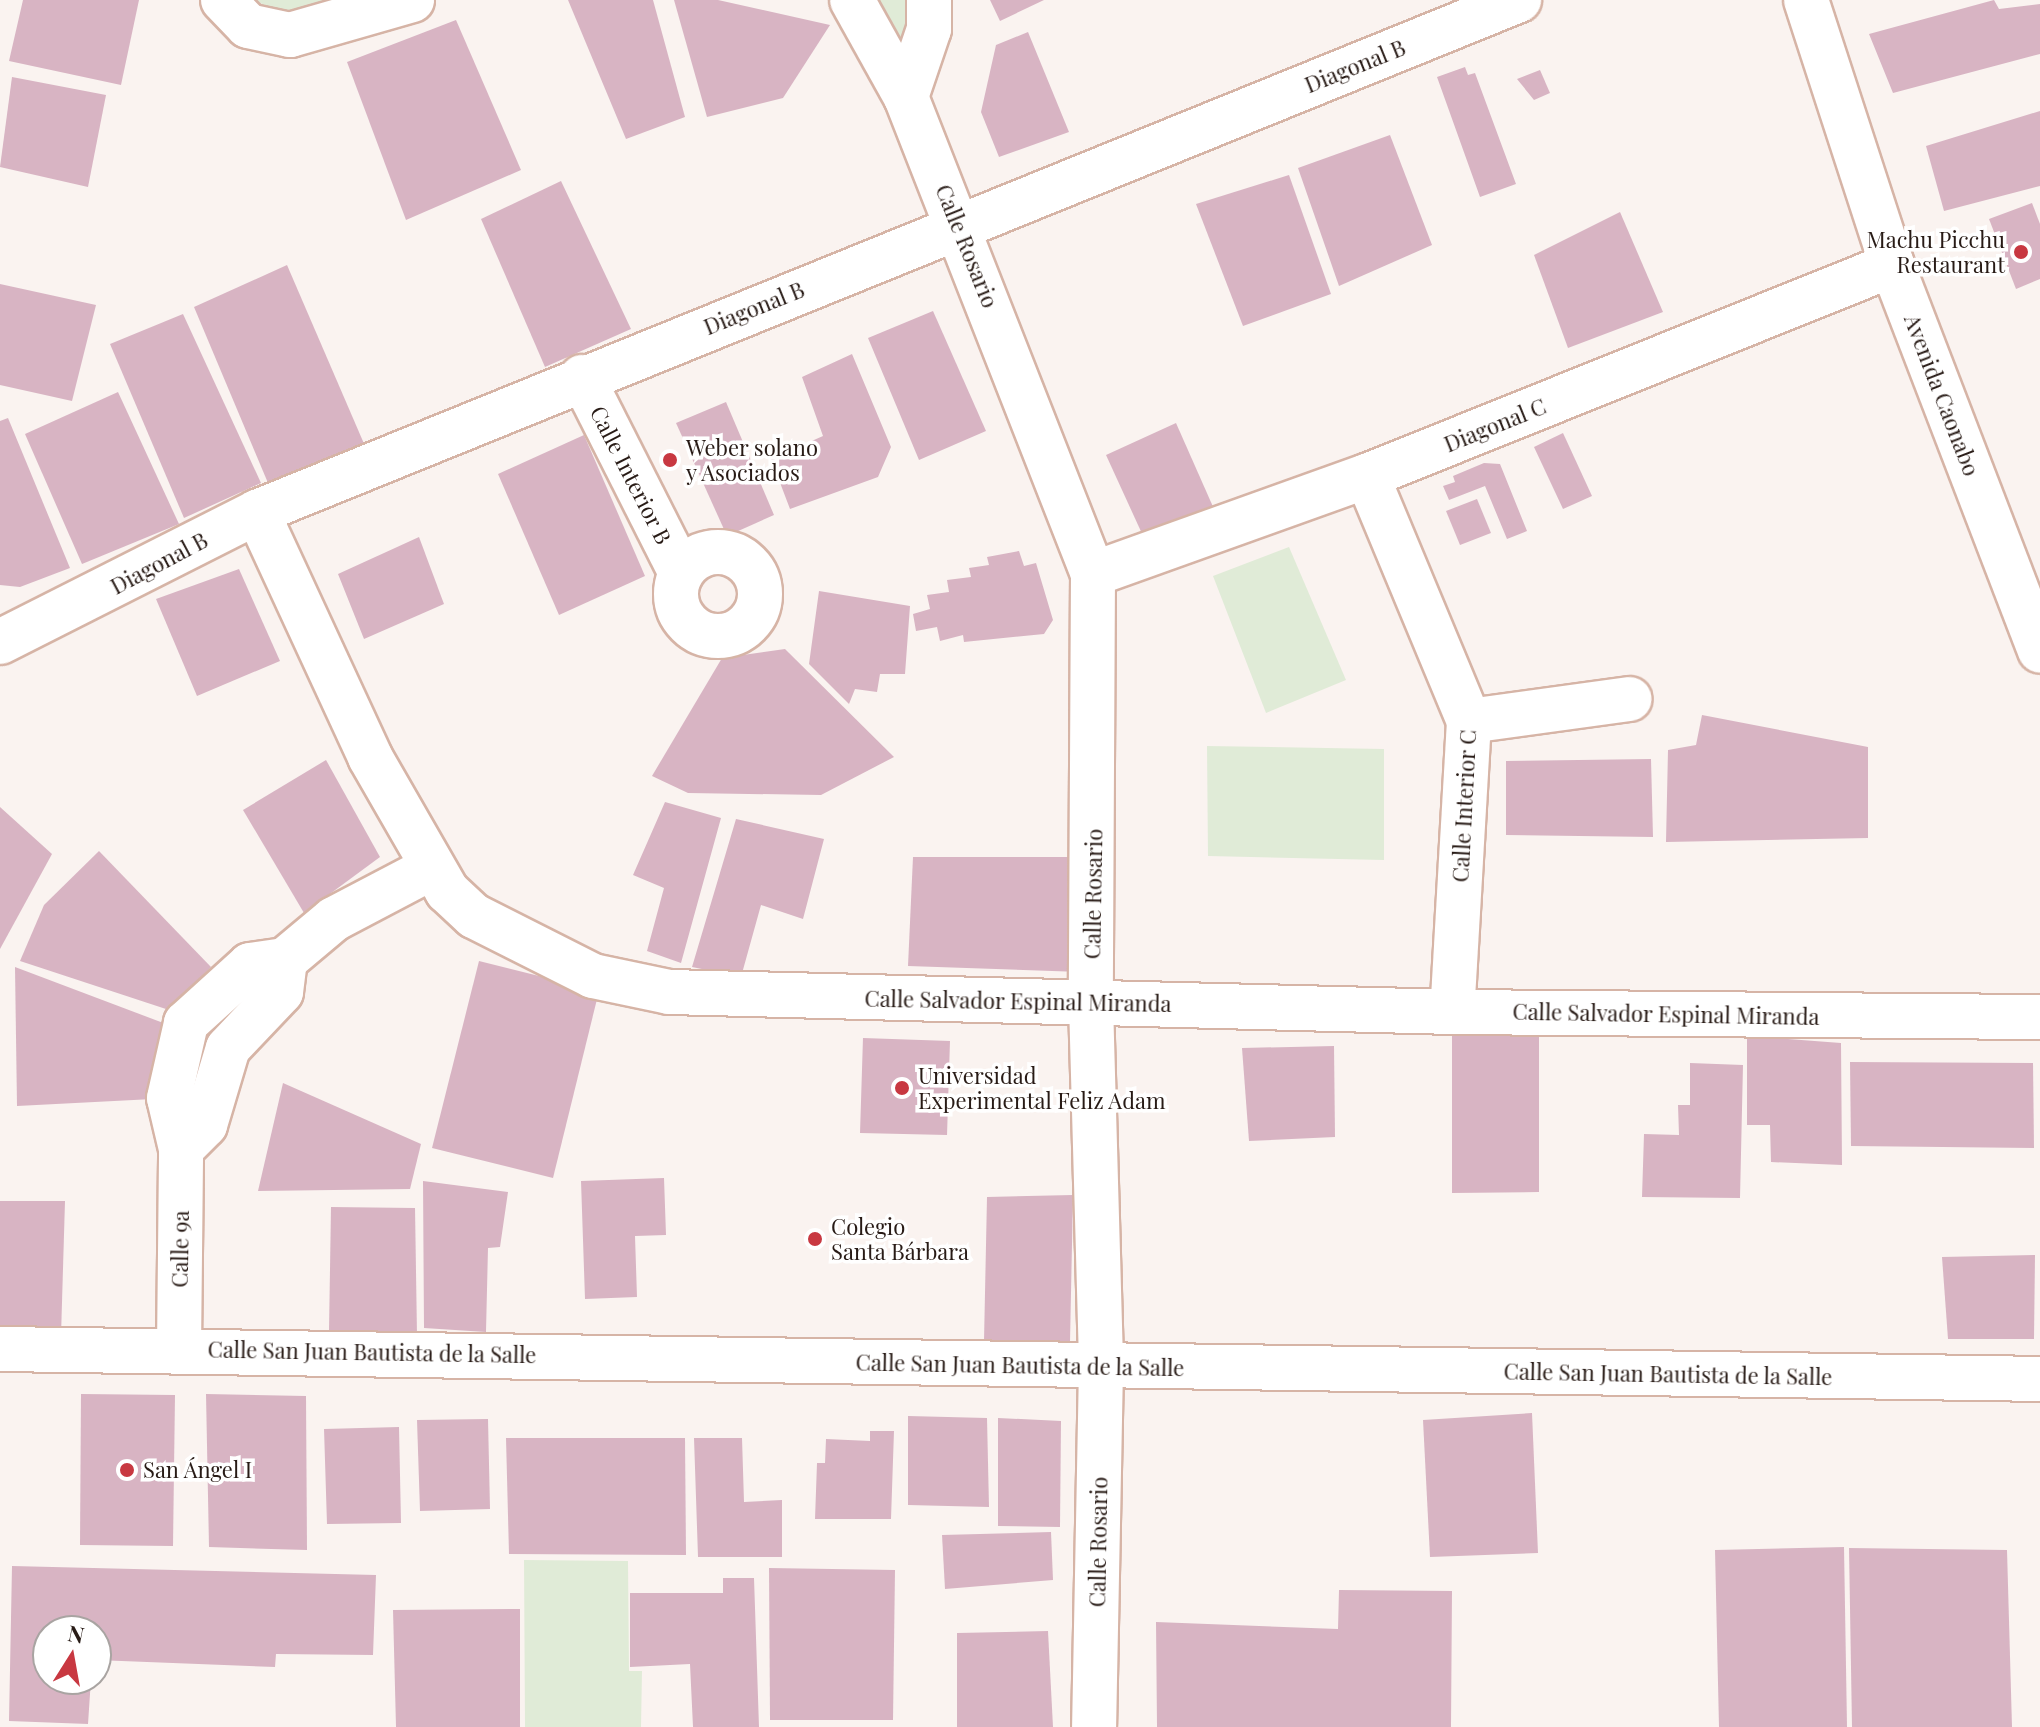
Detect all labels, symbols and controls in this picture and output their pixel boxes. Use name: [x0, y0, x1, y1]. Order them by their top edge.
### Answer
street label: Diagonal B: [1301, 34, 1409, 98]
street label: Calle Rosario: [930, 181, 1004, 311]
place label: Machu Picchu Restaurant: [1867, 226, 2005, 278]
marker: Machu Picchu Restaurant: [2012, 243, 2030, 261]
street label: Diagonal B: [700, 276, 808, 340]
street label: Avenida Caonabo: [1899, 310, 1985, 480]
street label: Diagonal C: [1440, 393, 1550, 457]
street label: Calle Interior B: [585, 401, 677, 549]
place label: Weber solano y Asociados: [686, 434, 818, 486]
marker: Weber solano y Asociados: [661, 451, 679, 469]
street label: Diagonal B: [106, 526, 212, 600]
street label: Calle Interior C: [1447, 729, 1481, 883]
street label: Calle Rosario: [1079, 829, 1107, 959]
street label: Calle Salvador Espinal Miranda: [864, 985, 1172, 1017]
street label: Calle Salvador Espinal Miranda: [1512, 998, 1820, 1030]
place label: Universidad Experimental Feliz Adam: [918, 1062, 1166, 1114]
marker: Universidad Experimental Feliz Adam: [893, 1079, 911, 1097]
street label: Calle 9a: [166, 1210, 194, 1288]
place label: Colegio Santa Bárbara: [831, 1213, 969, 1264]
marker: Colegio Santa Bárbara: [806, 1230, 824, 1248]
street label: Calle San Juan Bautista de la Salle: [207, 1336, 537, 1368]
street label: Calle San Juan Bautista de la Salle: [855, 1349, 1185, 1381]
street label: Calle San Juan Bautista de la Salle: [1503, 1358, 1833, 1390]
place label: San Ángel I: [143, 1457, 253, 1483]
marker: San Ángel I: [118, 1461, 136, 1479]
street label: Calle Rosario: [1084, 1477, 1112, 1607]
north arrow: [32, 1615, 112, 1695]
text: N: [66, 1617, 87, 1650]

